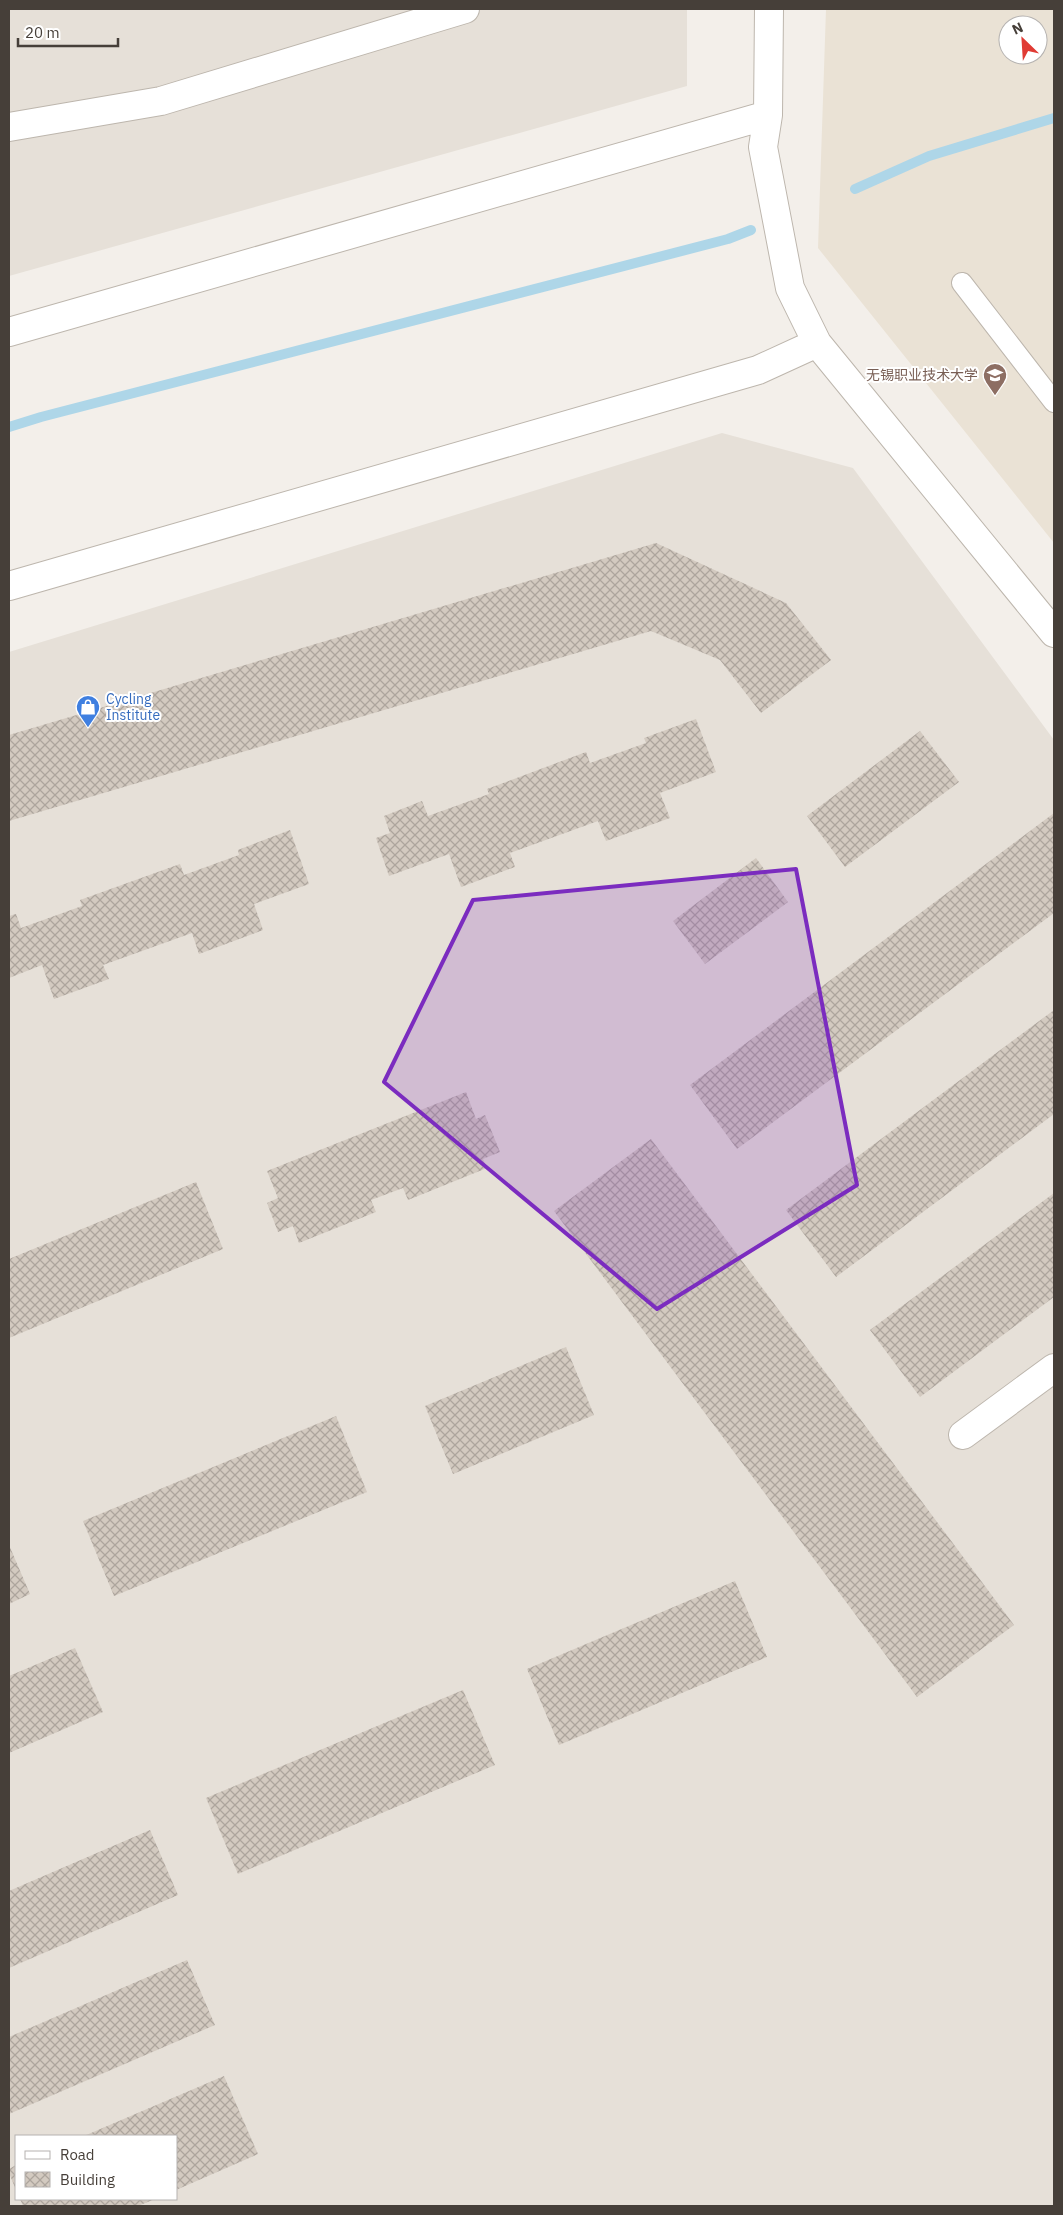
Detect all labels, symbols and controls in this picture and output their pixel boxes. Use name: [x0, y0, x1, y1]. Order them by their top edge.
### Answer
scale bar: [18, 15, 118, 47]
north arrow: [998, 15, 1048, 65]
text: N: [1009, 18, 1026, 39]
text: 20 m: [25, 23, 60, 42]
school or university icon: 无锡职业技术大学: [982, 362, 1008, 396]
place label: 无锡职业技术大学: [866, 366, 978, 384]
place label: Cycling Institute: [106, 690, 160, 724]
shop icon: Cycling Institute: [75, 694, 101, 728]
legend: [15, 2135, 178, 2200]
text: Road: [60, 2145, 95, 2164]
text: Building: [60, 2170, 115, 2189]

